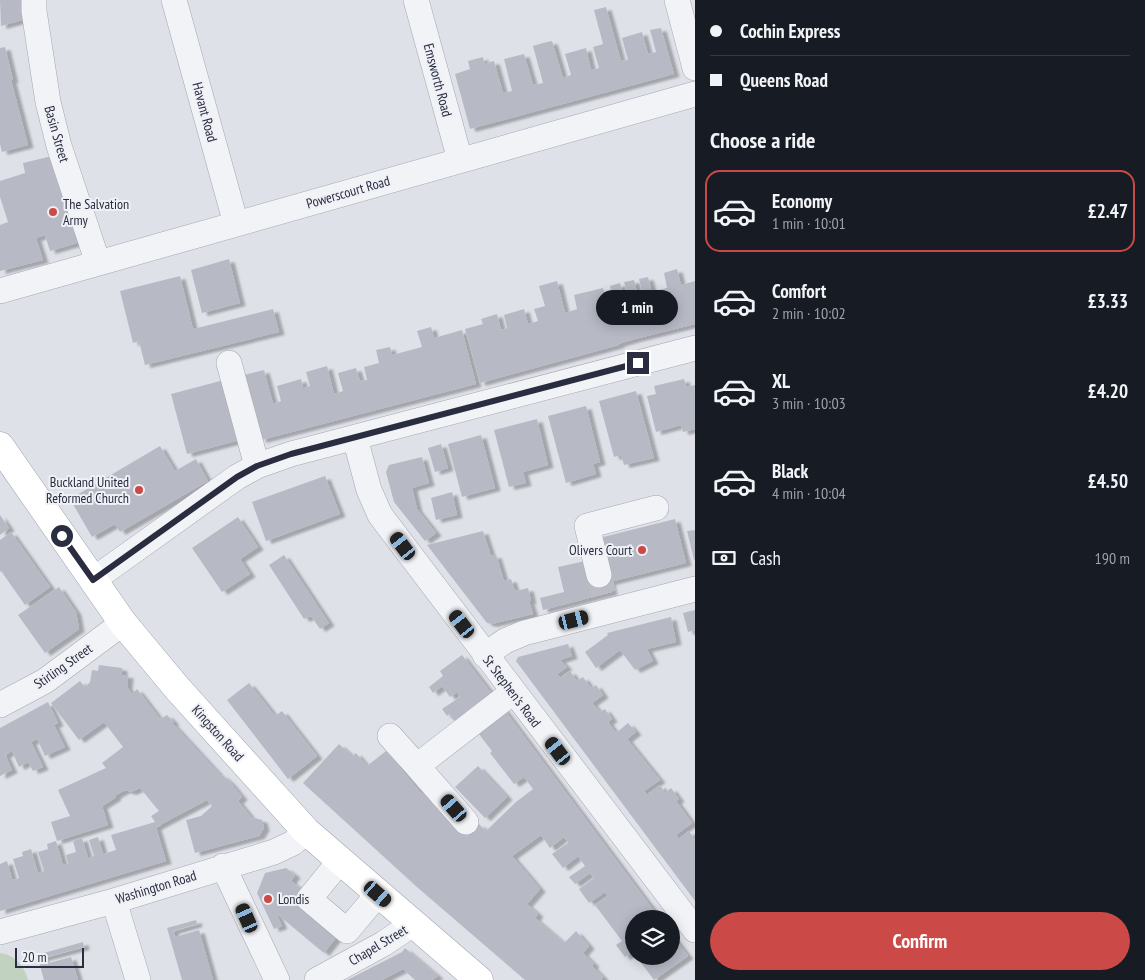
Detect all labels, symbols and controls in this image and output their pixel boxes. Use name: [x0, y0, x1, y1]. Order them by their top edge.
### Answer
text: Cochin Express: [740, 19, 840, 43]
street label: Emsworth Road: [420, 41, 456, 119]
text: Queens Road: [740, 68, 828, 92]
street label: Havant Road: [188, 80, 222, 144]
street label: Basin Street: [40, 104, 74, 165]
text: Choose a ride: [710, 126, 815, 154]
street label: Powerscourt Road: [304, 171, 392, 213]
icon: car: [712, 189, 757, 234]
text: Economy: [772, 189, 832, 213]
place label: The Salvation Army: [63, 195, 129, 229]
text: £2.47: [1088, 199, 1128, 223]
marker: The Salvation Army: [47, 206, 59, 218]
text: 1 min · 10:01: [772, 213, 846, 233]
icon: car: [712, 279, 757, 324]
text: Comfort: [772, 279, 826, 303]
text: £3.33: [1088, 289, 1128, 313]
callout: 1 min: [597, 290, 679, 326]
text: 1 min: [621, 297, 653, 317]
text: 2 min · 10:02: [772, 303, 846, 323]
route end: [627, 352, 649, 374]
icon: car: [712, 369, 757, 414]
text: XL: [772, 369, 790, 393]
text: £4.20: [1088, 379, 1128, 403]
text: 3 min · 10:03: [772, 393, 846, 413]
icon: car: [712, 459, 757, 504]
text: Black: [772, 459, 808, 483]
text: £4.50: [1088, 469, 1128, 493]
place label: Buckland United Reformed Church: [46, 473, 129, 507]
text: 4 min · 10:04: [772, 483, 846, 503]
marker: Buckland United Reformed Church: [133, 484, 145, 496]
route start: [51, 525, 73, 547]
car: [387, 530, 418, 562]
place label: Olivers Court: [569, 541, 632, 559]
marker: Olivers Court: [636, 544, 648, 556]
icon: cash: [710, 544, 738, 572]
text: Cash: [750, 546, 781, 570]
text: 190 m: [1095, 548, 1130, 568]
car: [446, 608, 477, 640]
car: [557, 609, 590, 631]
street label: Stirling Street: [30, 639, 96, 693]
street label: St Stephen's Road: [479, 651, 545, 731]
street label: Kingston Road: [188, 701, 248, 765]
car: [542, 735, 573, 767]
car: [438, 792, 469, 824]
street label: Washington Road: [113, 866, 199, 908]
car: [361, 878, 394, 910]
place label: Londis: [278, 890, 309, 908]
marker: Londis: [262, 893, 274, 905]
car: [234, 901, 259, 935]
map controls: [625, 910, 680, 965]
button: layers: [625, 910, 680, 965]
button: Confirm: [710, 912, 1130, 970]
street label: Chapel Street: [345, 920, 411, 970]
scale bar: [15, 945, 84, 968]
text: 20 m: [22, 948, 47, 966]

